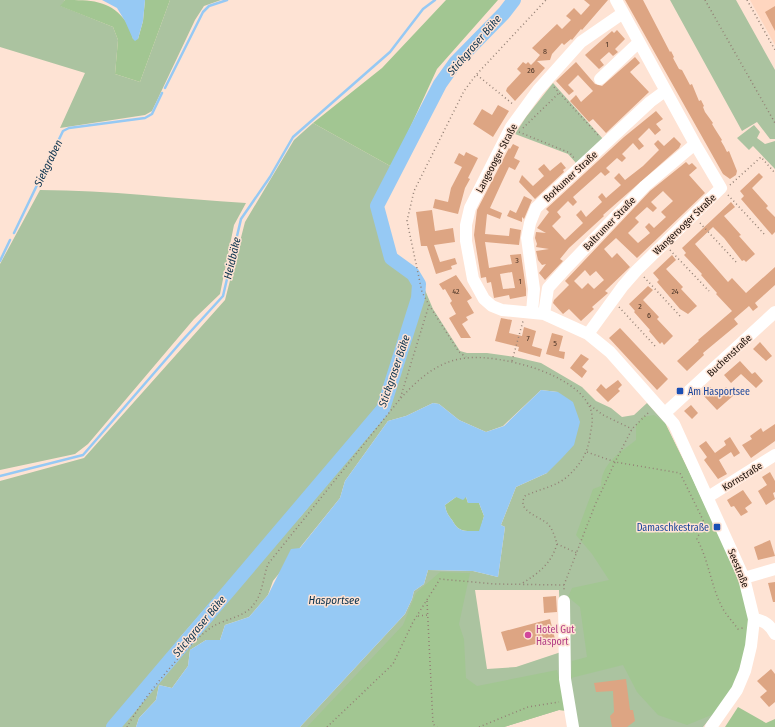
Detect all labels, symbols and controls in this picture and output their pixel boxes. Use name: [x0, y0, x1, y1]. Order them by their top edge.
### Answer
water label: Stickgraser Bäke: [444, 13, 504, 79]
house number: 1: [605, 40, 609, 49]
house number: 8: [543, 47, 547, 56]
house number: 26: [527, 66, 535, 75]
street label: Langeooger Straße: [474, 122, 520, 195]
water label: Siekgraben: [31, 137, 65, 190]
street label: Borkumer Straße: [541, 149, 600, 205]
street label: Wangerooger Straße: [651, 192, 719, 258]
street label: Baltrumer Straße: [581, 194, 638, 253]
water label: Heidbäke: [221, 236, 244, 280]
house number: 3: [515, 256, 519, 265]
house number: 1: [518, 277, 522, 286]
house number: 42: [452, 287, 460, 296]
house number: 24: [671, 287, 679, 296]
house number: 2: [638, 302, 642, 311]
house number: 6: [647, 311, 651, 320]
street label: Buchenstraße: [705, 332, 754, 379]
water label: Stickgraser Bäke: [376, 333, 413, 410]
house number: 7: [526, 334, 530, 343]
house number: 5: [553, 339, 557, 348]
marker: Am Hasportsee: [675, 386, 685, 396]
place label: Am Hasportsee: [688, 386, 750, 398]
street label: Kornstraße: [720, 460, 765, 494]
place label: Damaschkestraße: [637, 522, 709, 534]
marker: Damaschkestraße: [712, 522, 722, 532]
street label: Seestraße: [725, 547, 751, 590]
water label: Stickgraser Bäke: [170, 593, 229, 660]
water label: Hasportsee: [308, 594, 360, 607]
place label: Hotel Gut Hasport: [536, 624, 575, 648]
marker: Hotel Gut Hasport: [523, 630, 533, 640]

